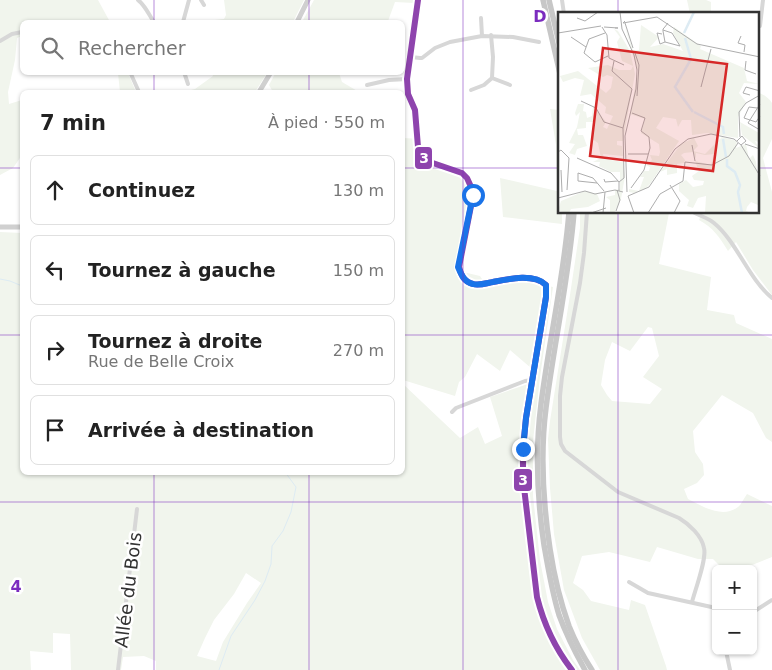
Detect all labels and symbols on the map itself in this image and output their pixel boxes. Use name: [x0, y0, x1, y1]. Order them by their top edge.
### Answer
text: D: [533, 7, 547, 26]
inset map: [558, 12, 760, 214]
line badge: 3: [414, 146, 433, 170]
text: 3: [419, 150, 429, 166]
route start: [462, 184, 485, 207]
route end: [512, 438, 535, 461]
line badge: 3: [513, 468, 533, 492]
text: 3: [518, 472, 528, 488]
street label: Allée du Bois: [110, 531, 146, 649]
text: 4: [10, 577, 22, 596]

